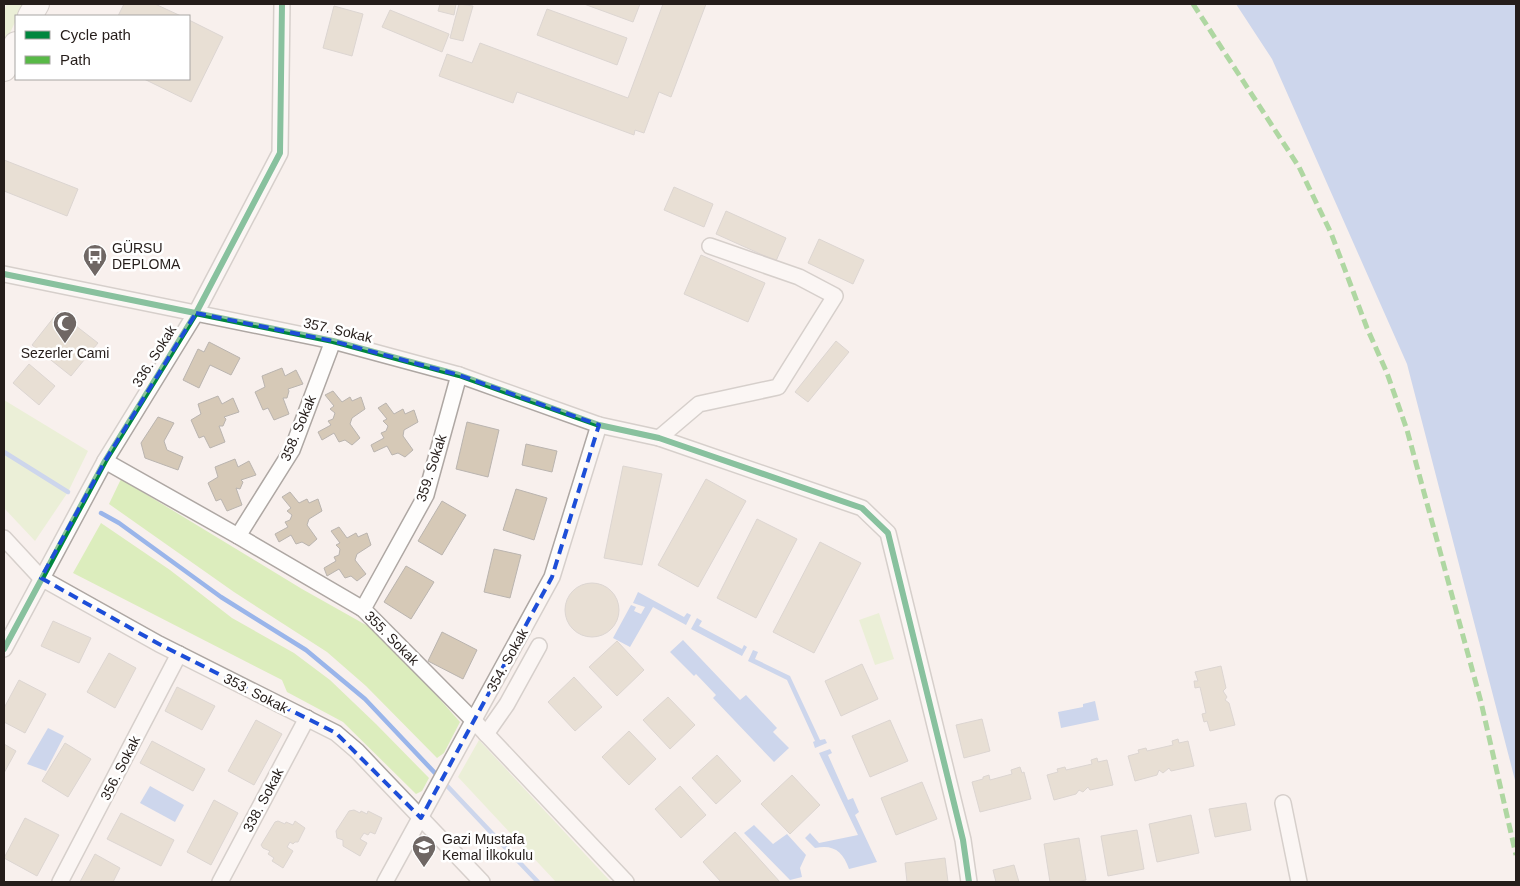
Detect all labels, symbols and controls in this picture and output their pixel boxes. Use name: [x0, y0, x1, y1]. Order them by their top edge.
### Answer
legend: [15, 15, 190, 80]
text: Cycle path: [60, 26, 131, 43]
text: Path: [60, 51, 91, 68]
place label: GÜRSU DEPLOMA: [112, 239, 181, 272]
bus stop icon: GÜRSU DEPLOMA: [82, 243, 108, 277]
mosque icon: Sezerler Cami: [52, 310, 78, 344]
street label: 357. Sokak: [302, 314, 375, 346]
street label: 336. Sokak: [129, 321, 180, 390]
place label: Sezerler Cami: [21, 345, 109, 361]
street label: 358. Sokak: [277, 392, 319, 463]
street label: 359. Sokak: [413, 431, 450, 504]
street label: 355. Sokak: [362, 608, 423, 669]
street label: 354. Sokak: [483, 625, 531, 695]
street label: 353. Sokak: [221, 670, 292, 716]
street label: 356. Sokak: [97, 732, 143, 803]
street label: 338. Sokak: [239, 764, 287, 835]
place label: Gazi Mustafa Kemal İlkokulu: [442, 831, 533, 863]
school or university icon: Gazi Mustafa Kemal İlkokulu: [411, 834, 437, 868]

